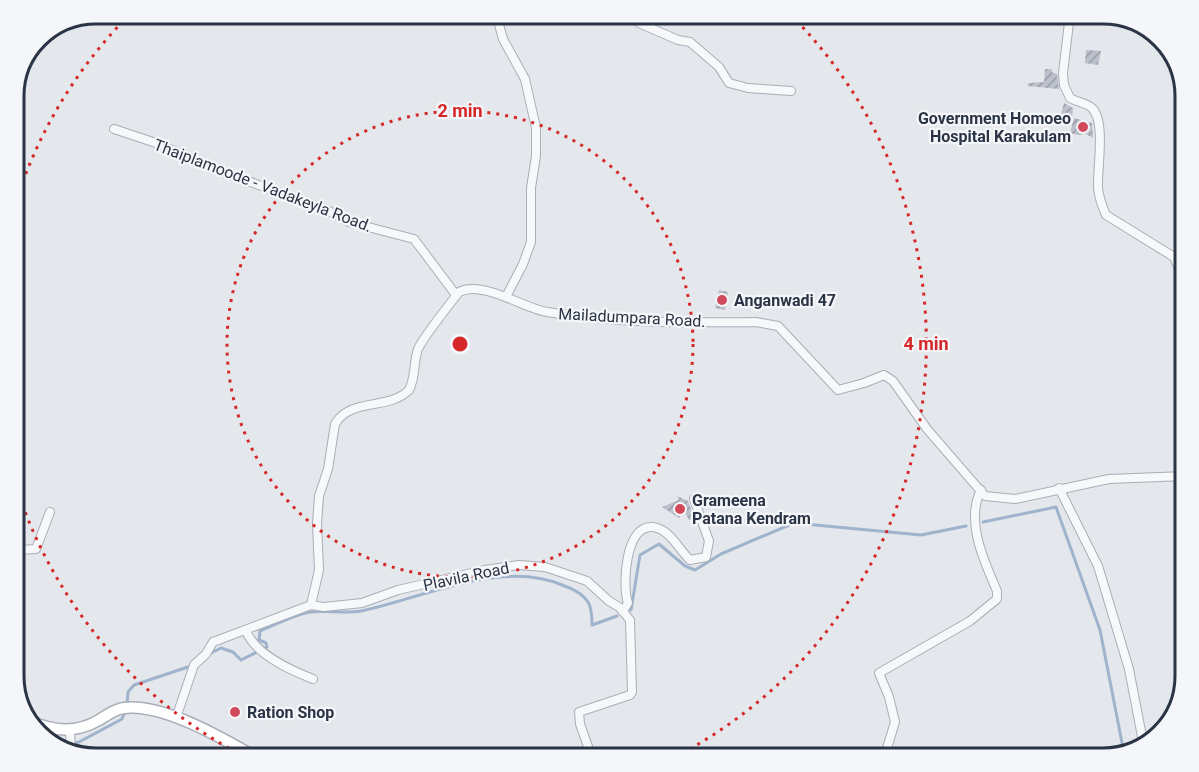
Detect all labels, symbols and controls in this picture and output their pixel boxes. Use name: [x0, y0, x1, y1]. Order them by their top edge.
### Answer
text: 2 min: [437, 100, 483, 121]
place label: Government Homoeo Hospital Karakulam: [918, 109, 1071, 146]
marker: Government Homoeo Hospital Karakulam: [1076, 120, 1090, 134]
street label: Thaiplamoode - Vadakeyla Road.: [151, 135, 375, 236]
place label: Anganwadi 47: [734, 291, 836, 310]
marker: Anganwadi 47: [715, 293, 729, 307]
street label: Mailadumpara Road.: [558, 304, 706, 331]
text: 4 min: [903, 333, 949, 354]
centre of rings: [450, 334, 470, 354]
place label: Grameena Patana Kendram: [692, 491, 811, 528]
marker: Grameena Patana Kendram: [673, 502, 687, 516]
street label: Plavila Road: [421, 558, 511, 595]
place label: Ration Shop: [247, 703, 334, 722]
marker: Ration Shop: [228, 705, 242, 719]

